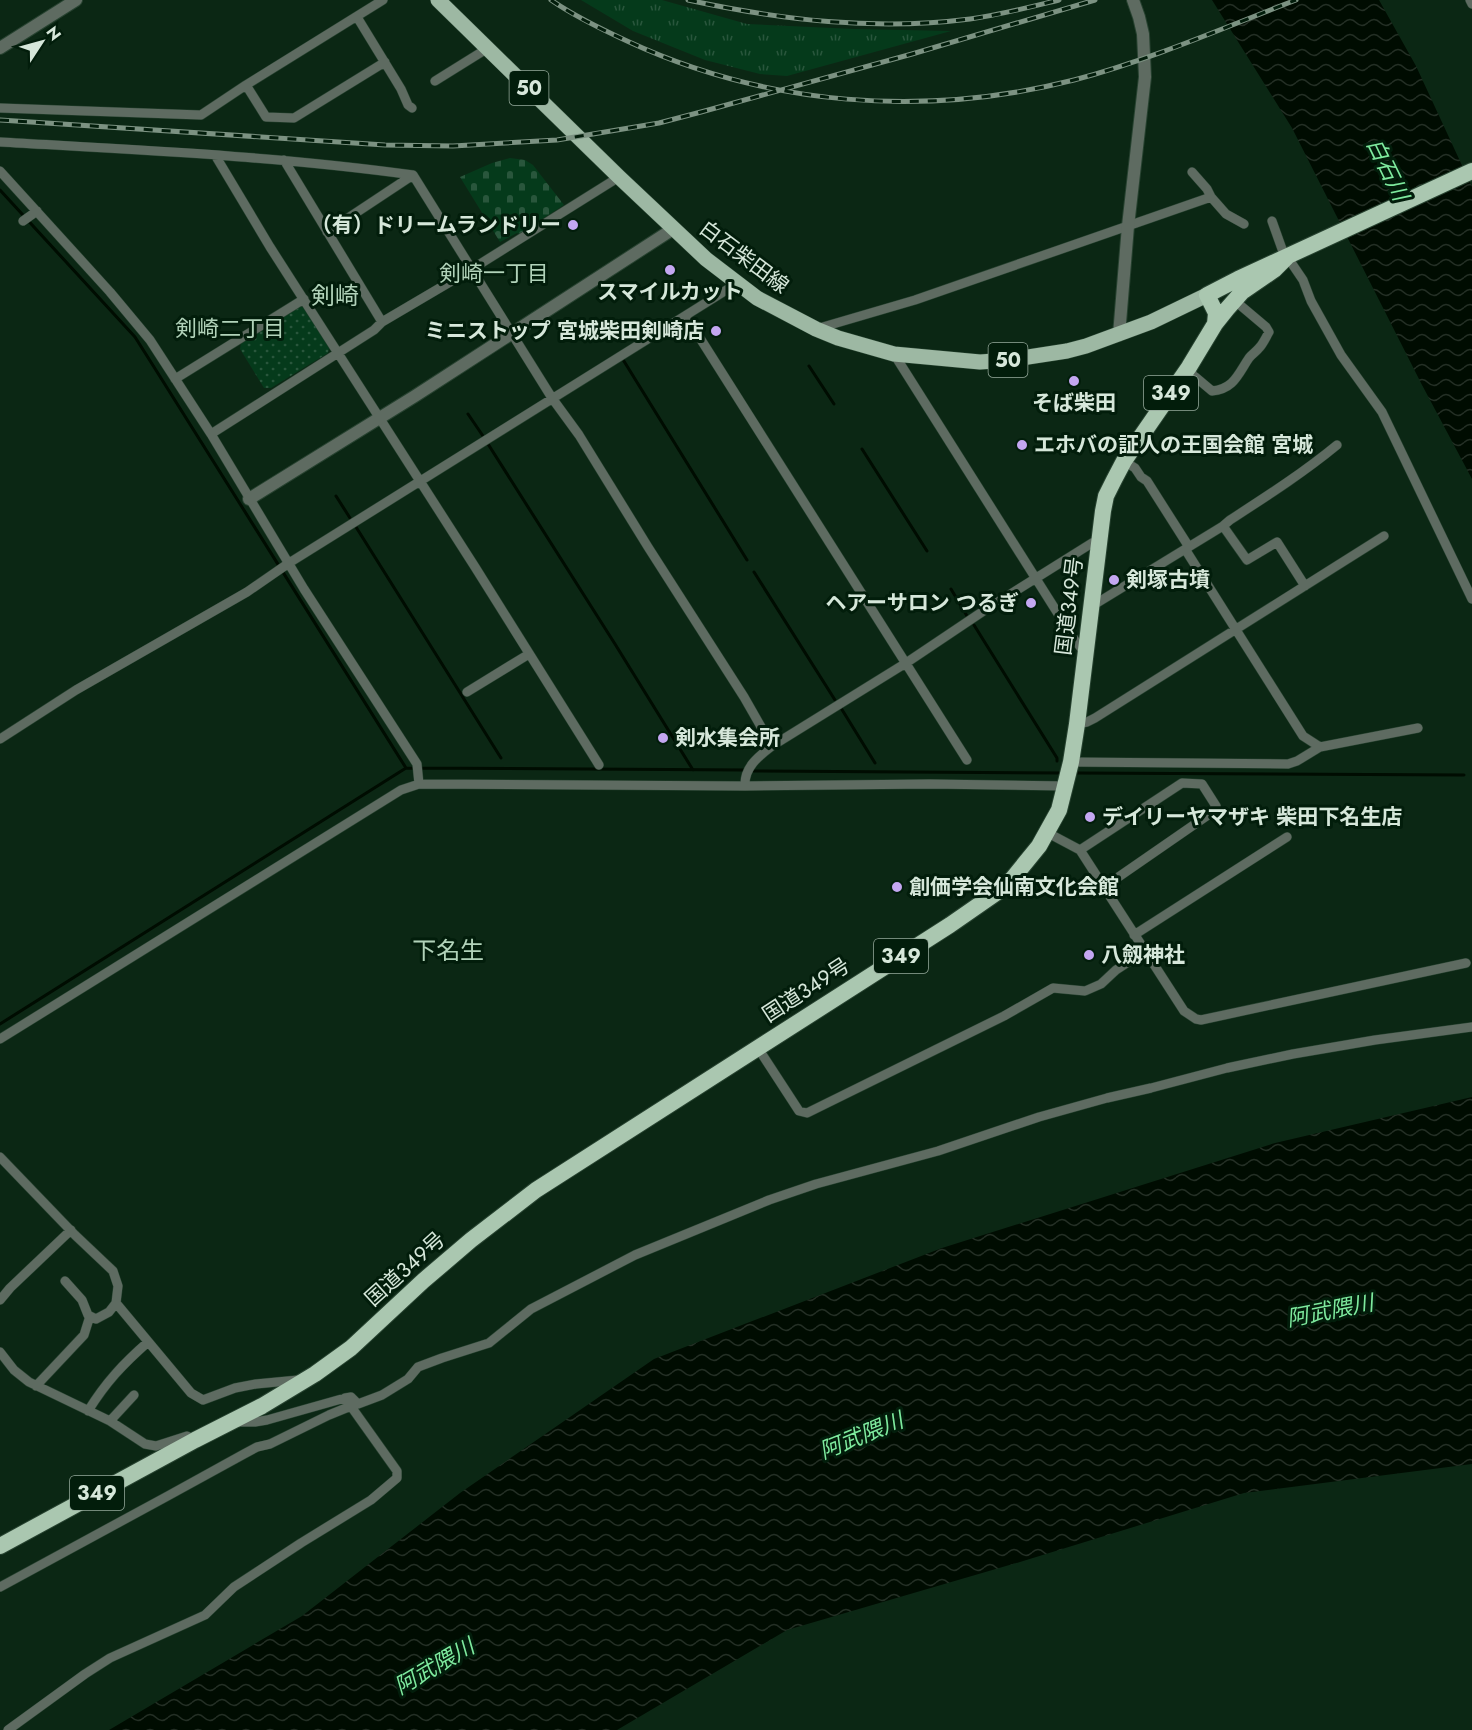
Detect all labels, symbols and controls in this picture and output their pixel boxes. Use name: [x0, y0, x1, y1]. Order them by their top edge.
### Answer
north arrow: [12, 12, 72, 72]
text: N: [41, 22, 67, 45]
road number: 50: [510, 71, 548, 105]
water label: 白石川: [1359, 132, 1418, 207]
place label: （有）ドリームランドリー: [311, 210, 561, 240]
street label: 白石柴田線: [693, 213, 795, 301]
marker: （有）ドリームランドリー: [566, 218, 580, 232]
district label: 剣崎一丁目: [439, 257, 549, 289]
marker: スマイルカット: [663, 263, 677, 277]
place label: スマイルカット: [597, 277, 743, 307]
district label: 剣崎: [311, 278, 359, 313]
district label: 剣崎二丁目: [175, 312, 285, 344]
place label: ミニストップ 宮城柴田剣崎店: [425, 316, 704, 346]
marker: ミニストップ 宮城柴田剣崎店: [709, 324, 723, 338]
road number: 50: [988, 343, 1028, 377]
marker: そば柴田: [1067, 374, 1081, 388]
road number: 349: [1144, 376, 1198, 410]
place label: そば柴田: [1032, 388, 1116, 418]
place label: エホバの証人の王国会館 宮城: [1034, 430, 1313, 460]
marker: エホバの証人の王国会館 宮城: [1015, 438, 1029, 452]
street label: 国道349号: [1048, 555, 1090, 657]
place label: 剣塚古墳: [1126, 565, 1210, 595]
marker: 剣塚古墳: [1107, 573, 1121, 587]
place label: ヘアーサロン つるぎ: [825, 588, 1019, 618]
marker: ヘアーサロン つるぎ: [1024, 596, 1038, 610]
place label: 剣水集会所: [675, 723, 780, 753]
marker: 剣水集会所: [656, 731, 670, 745]
place label: デイリーヤマザキ 柴田下名生店: [1102, 802, 1402, 832]
marker: デイリーヤマザキ 柴田下名生店: [1083, 810, 1097, 824]
place label: 創価学会仙南文化会館: [909, 872, 1119, 902]
marker: 創価学会仙南文化会館: [890, 880, 904, 894]
district label: 下名生: [412, 933, 484, 968]
road number: 349: [874, 939, 928, 973]
place label: 八劔神社: [1101, 940, 1185, 970]
marker: 八劔神社: [1082, 948, 1096, 962]
street label: 国道349号: [756, 951, 856, 1029]
street label: 国道349号: [358, 1225, 452, 1313]
water label: 阿武隈川: [1284, 1286, 1378, 1334]
water label: 阿武隈川: [814, 1403, 910, 1466]
road number: 349: [70, 1476, 124, 1510]
water label: 阿武隈川: [388, 1629, 482, 1702]

